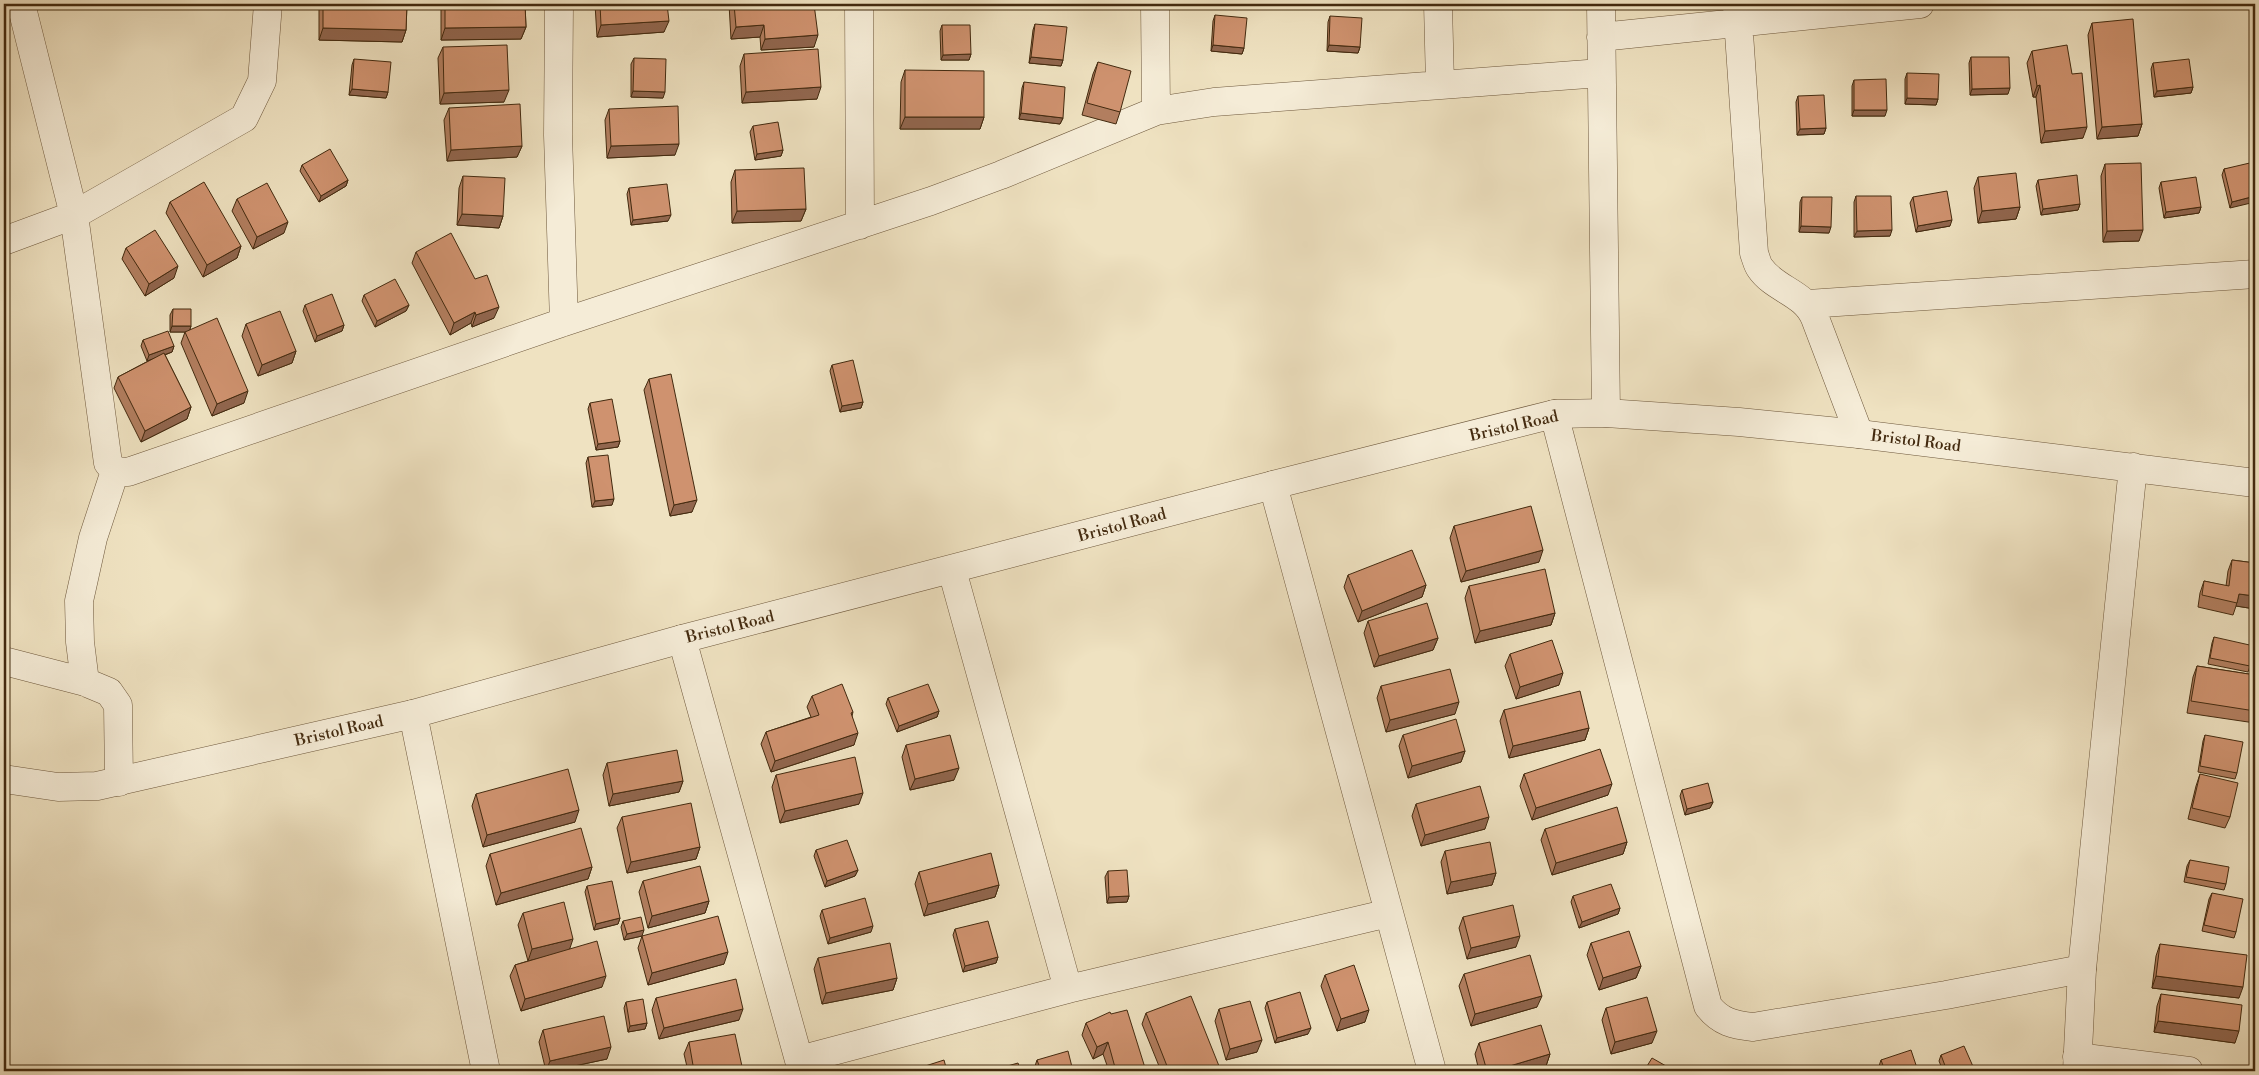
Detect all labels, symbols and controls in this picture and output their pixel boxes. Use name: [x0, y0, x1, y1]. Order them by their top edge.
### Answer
street label: Bristol Road: [1467, 406, 1560, 446]
street label: Bristol Road: [1869, 425, 1962, 456]
street label: Bristol Road: [1075, 504, 1168, 547]
street label: Bristol Road: [683, 606, 776, 648]
street label: Bristol Road: [292, 711, 385, 751]

